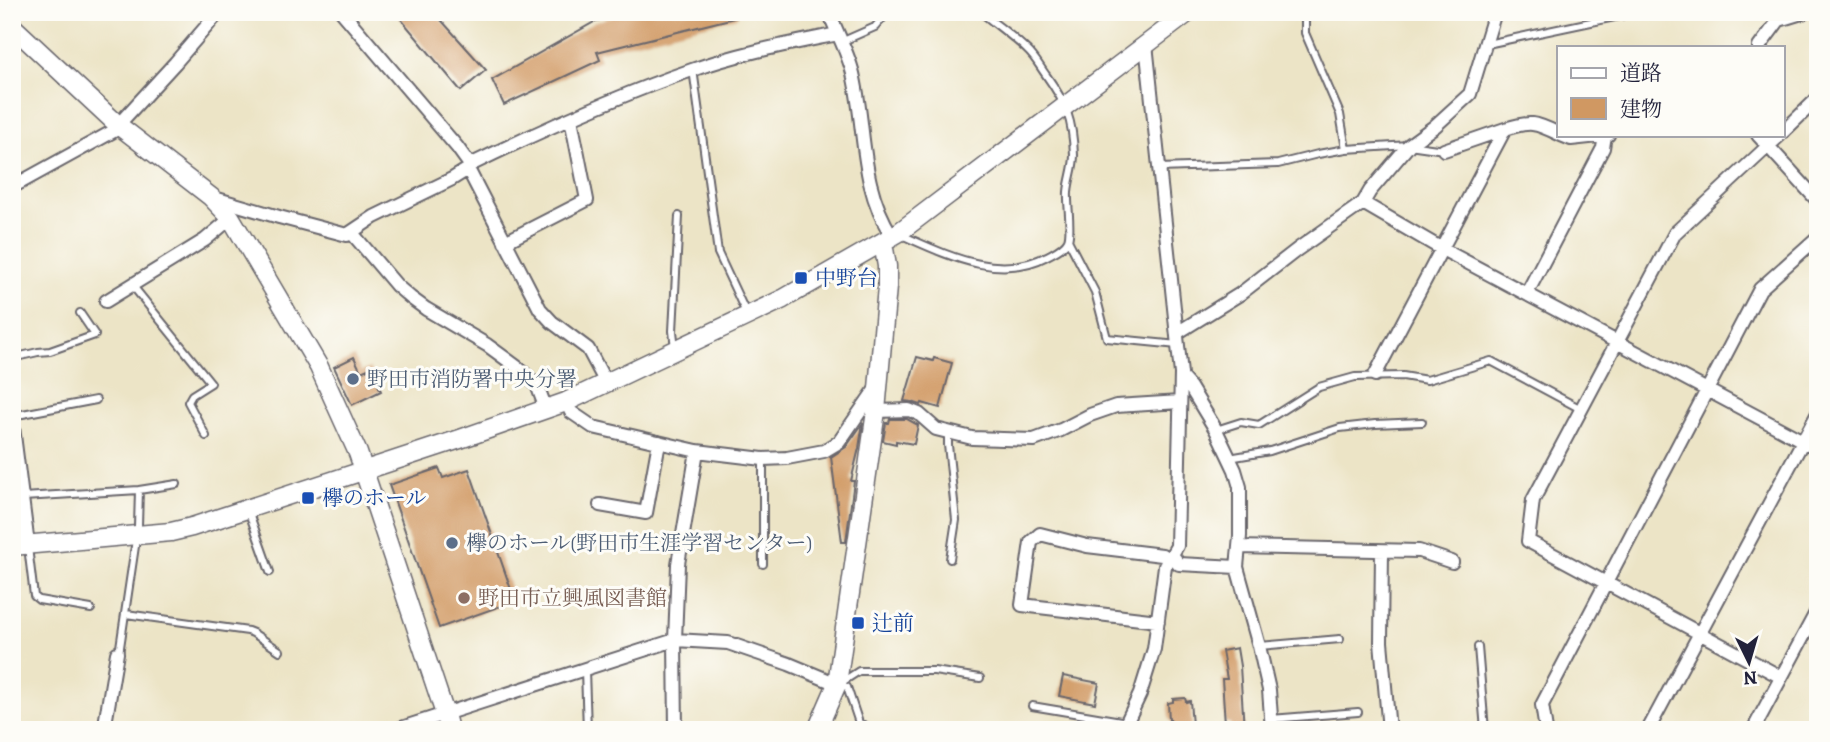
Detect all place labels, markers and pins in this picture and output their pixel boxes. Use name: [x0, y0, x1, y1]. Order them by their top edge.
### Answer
place label: 中野台: [815, 264, 878, 292]
marker: 中野台: [793, 270, 809, 286]
place label: 野田市消防署中央分署: [367, 365, 577, 393]
marker: 野田市消防署中央分署: [345, 371, 361, 387]
place label: 欅のホール: [322, 484, 427, 512]
marker: 欅のホール: [300, 490, 316, 506]
place label: 欅のホール(野田市生涯学習センター): [466, 529, 812, 557]
marker: 欅のホール(野田市生涯学習センター): [444, 535, 460, 551]
place label: 野田市立興風図書館: [478, 584, 667, 612]
marker: 野田市立興風図書館: [456, 590, 472, 606]
place label: 辻前: [872, 609, 914, 637]
marker: 辻前: [850, 615, 866, 631]

